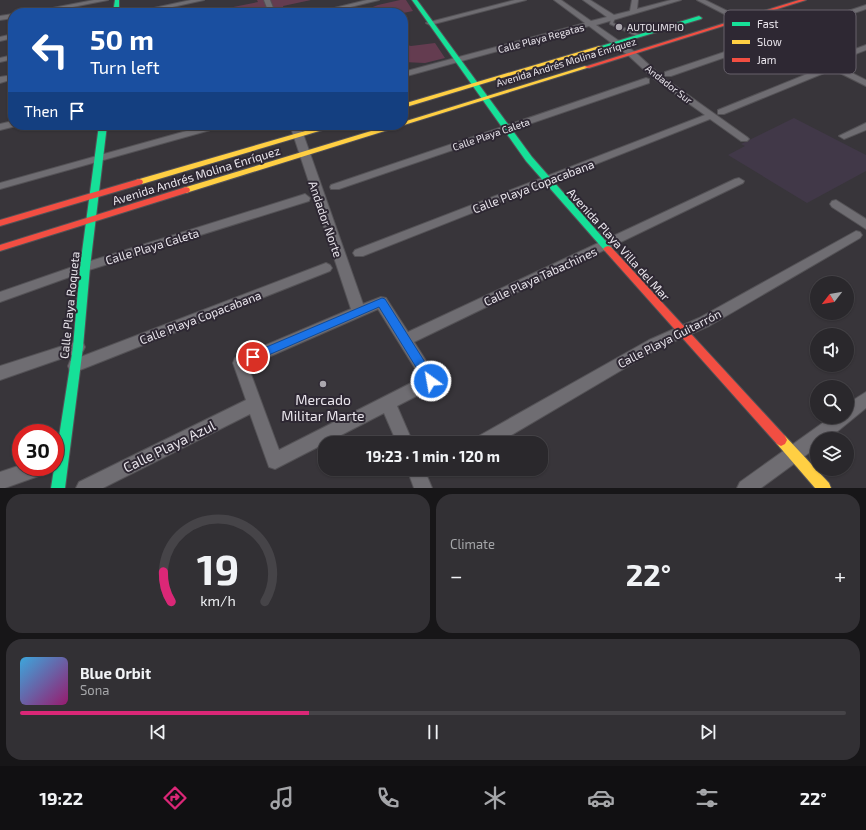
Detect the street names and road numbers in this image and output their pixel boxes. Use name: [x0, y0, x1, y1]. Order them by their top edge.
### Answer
street label: Calle Playa Regatas: [496, 21, 586, 55]
street label: Avenida Andrés Molina Enríquez: [495, 35, 637, 89]
street label: Andador Sur: [643, 62, 695, 106]
street label: Calle Playa Caleta: [451, 115, 531, 153]
street label: Avenida Andrés Molina Enríquez: [110, 143, 282, 207]
street label: Calle Playa Copacabana: [470, 156, 596, 216]
street label: Andador Norte: [306, 179, 346, 259]
street label: Avenida Playa Villa del Mar: [565, 185, 673, 303]
street label: Calle Playa Caleta: [104, 225, 200, 267]
street label: Calle Playa Tabachines: [481, 244, 599, 308]
street label: Calle Playa Roqueta: [56, 251, 82, 359]
street label: Calle Playa Copacabana: [137, 287, 263, 347]
street label: Calle Playa Guitarrón: [615, 306, 723, 370]
street label: Calle Playa Azul: [120, 416, 219, 476]

